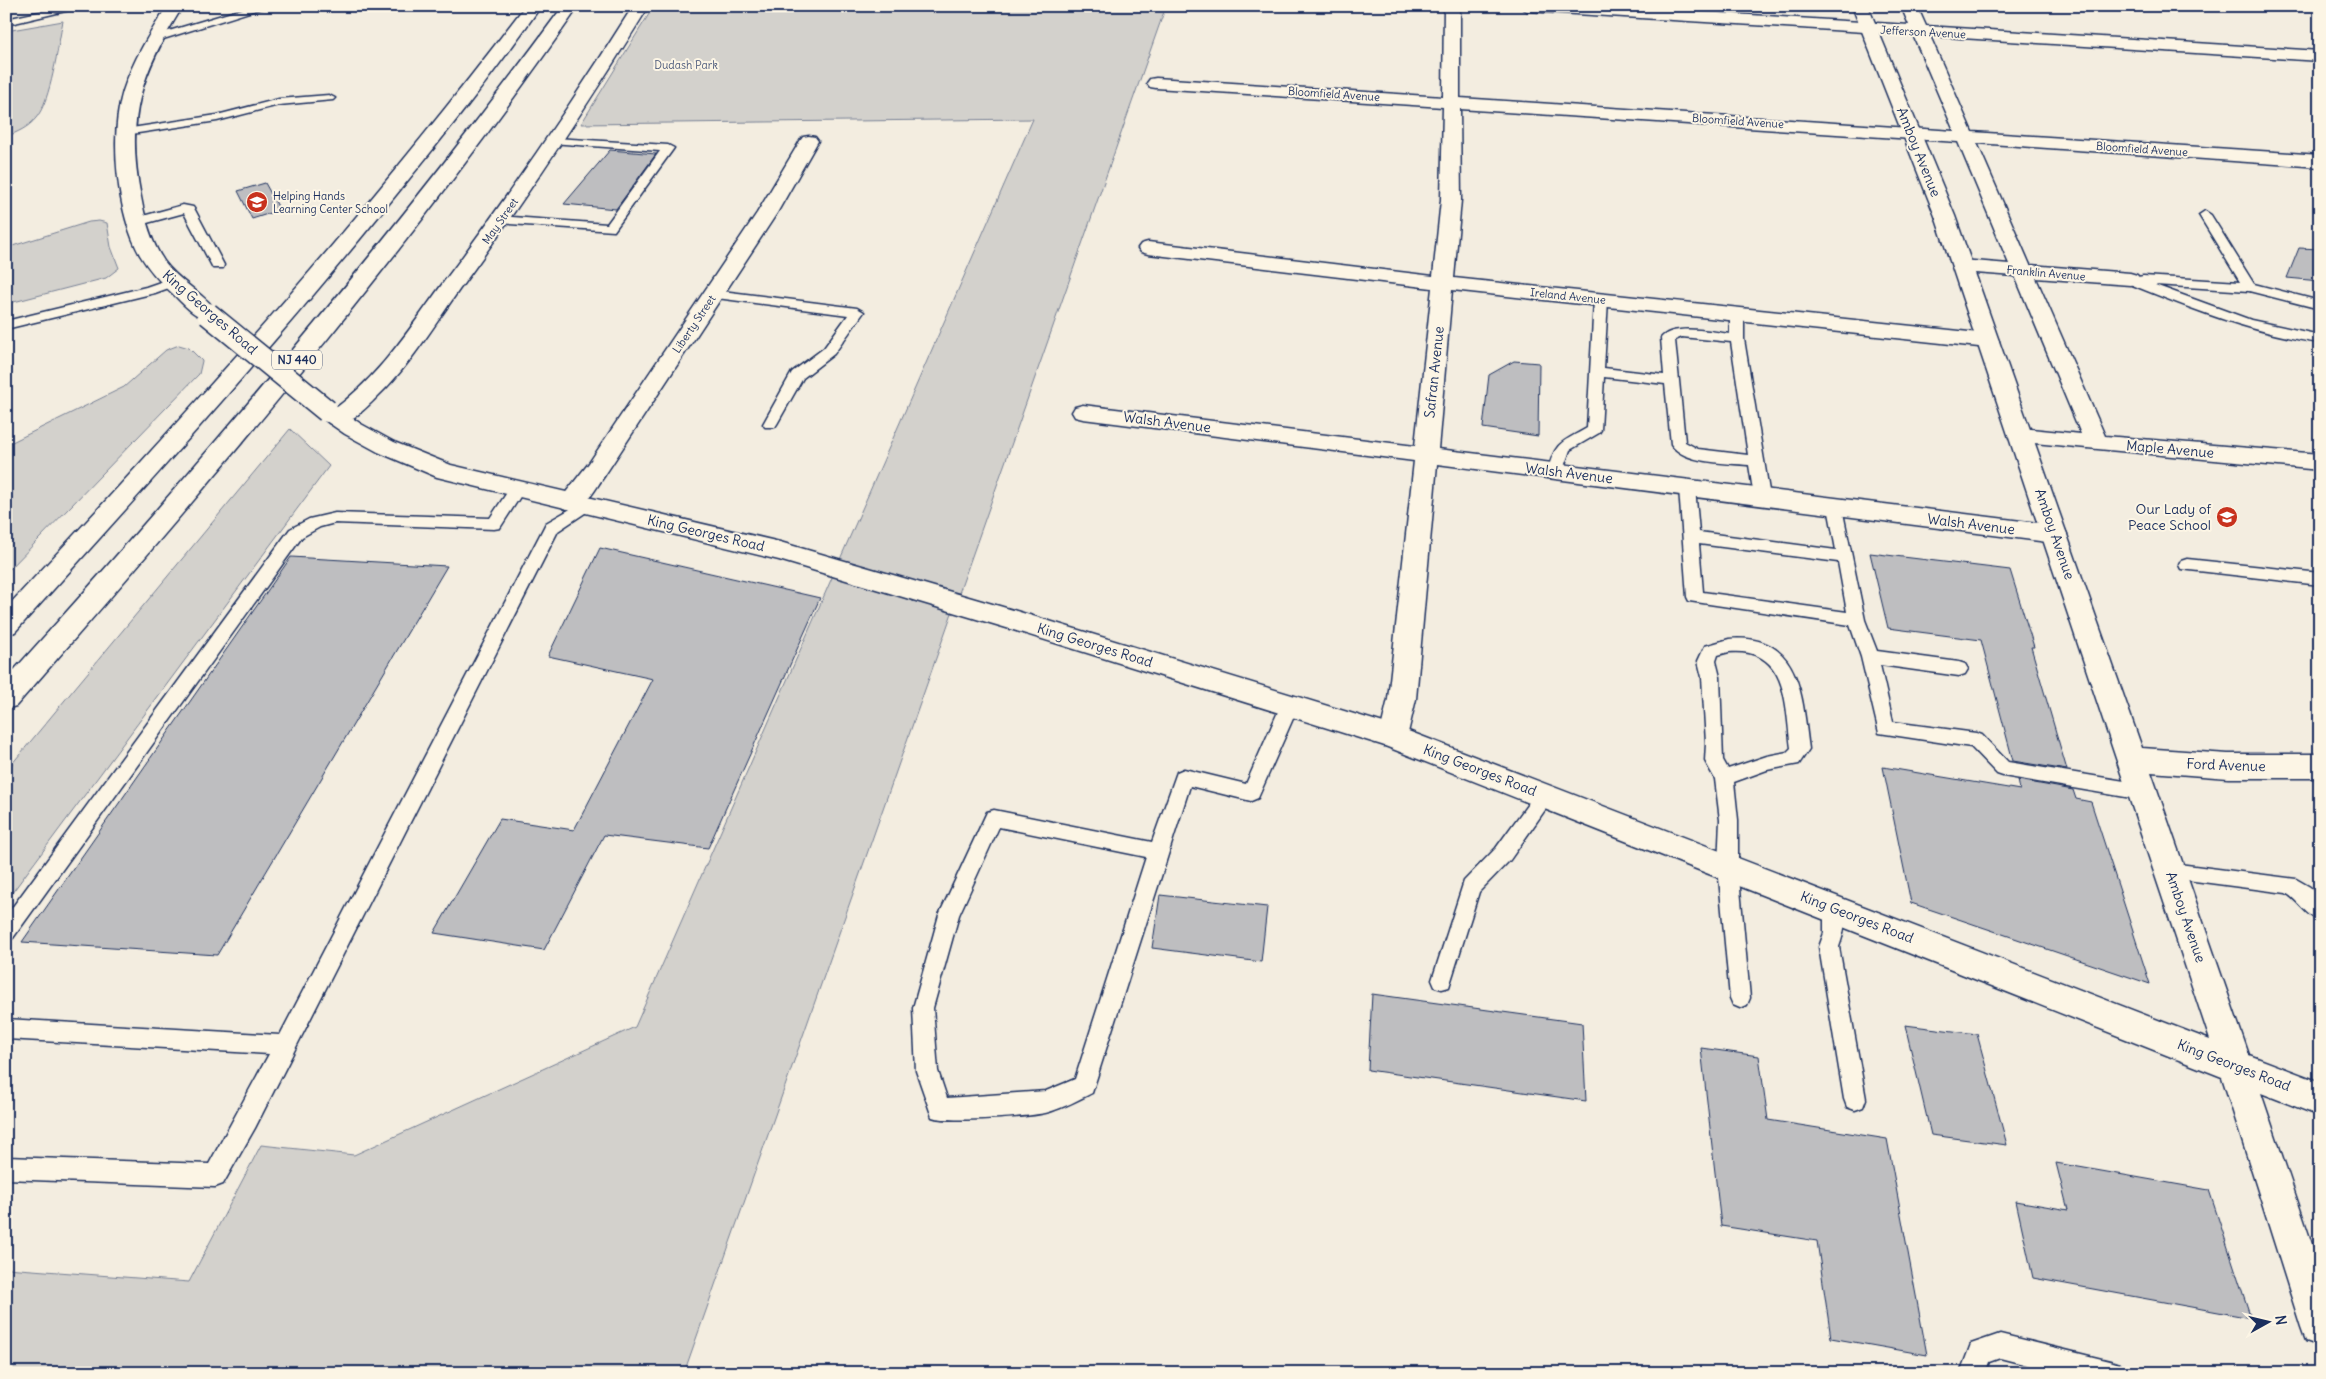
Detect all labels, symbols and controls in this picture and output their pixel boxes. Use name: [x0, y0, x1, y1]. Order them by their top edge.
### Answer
street label: Jefferson Avenue: [1880, 23, 1966, 41]
park label: Dudash Park: [654, 58, 718, 72]
street label: Bloomfield Avenue: [1288, 84, 1380, 104]
street label: Amboy Avenue: [1893, 105, 1945, 199]
street label: Bloomfield Avenue: [1692, 111, 1784, 131]
street label: Bloomfield Avenue: [2096, 139, 2188, 159]
place label: Helping Hands Learning Center School: [273, 189, 388, 216]
school or university icon: Helping Hands Learning Center School: [245, 190, 269, 214]
street label: May Street: [479, 195, 521, 247]
street label: Franklin Avenue: [2006, 263, 2086, 283]
street label: King Georges Road: [159, 266, 261, 358]
street label: Ireland Avenue: [1530, 285, 1607, 307]
street label: Liberty Street: [669, 292, 719, 356]
street label: Safran Avenue: [1420, 325, 1448, 419]
road number: NJ 440: [272, 350, 322, 370]
street label: Walsh Avenue: [1122, 408, 1212, 436]
street label: Maple Avenue: [2125, 436, 2215, 462]
street label: Walsh Avenue: [1524, 459, 1614, 487]
street label: Amboy Avenue: [2031, 486, 2079, 582]
place label: Our Lady of Peace School: [2128, 500, 2211, 534]
school or university icon: Our Lady of Peace School: [2215, 505, 2239, 529]
street label: Walsh Avenue: [1926, 510, 2016, 538]
street label: King Georges Road: [646, 511, 766, 555]
street label: King Georges Road: [1035, 619, 1155, 671]
street label: King Georges Road: [1421, 740, 1539, 800]
street label: Ford Avenue: [2186, 755, 2266, 775]
street label: Amboy Avenue: [2162, 869, 2210, 965]
street label: King Georges Road: [1798, 887, 1916, 947]
street label: King Georges Road: [2175, 1035, 2293, 1095]
north arrow: [2244, 1296, 2294, 1346]
text: N: [2271, 1314, 2290, 1326]

